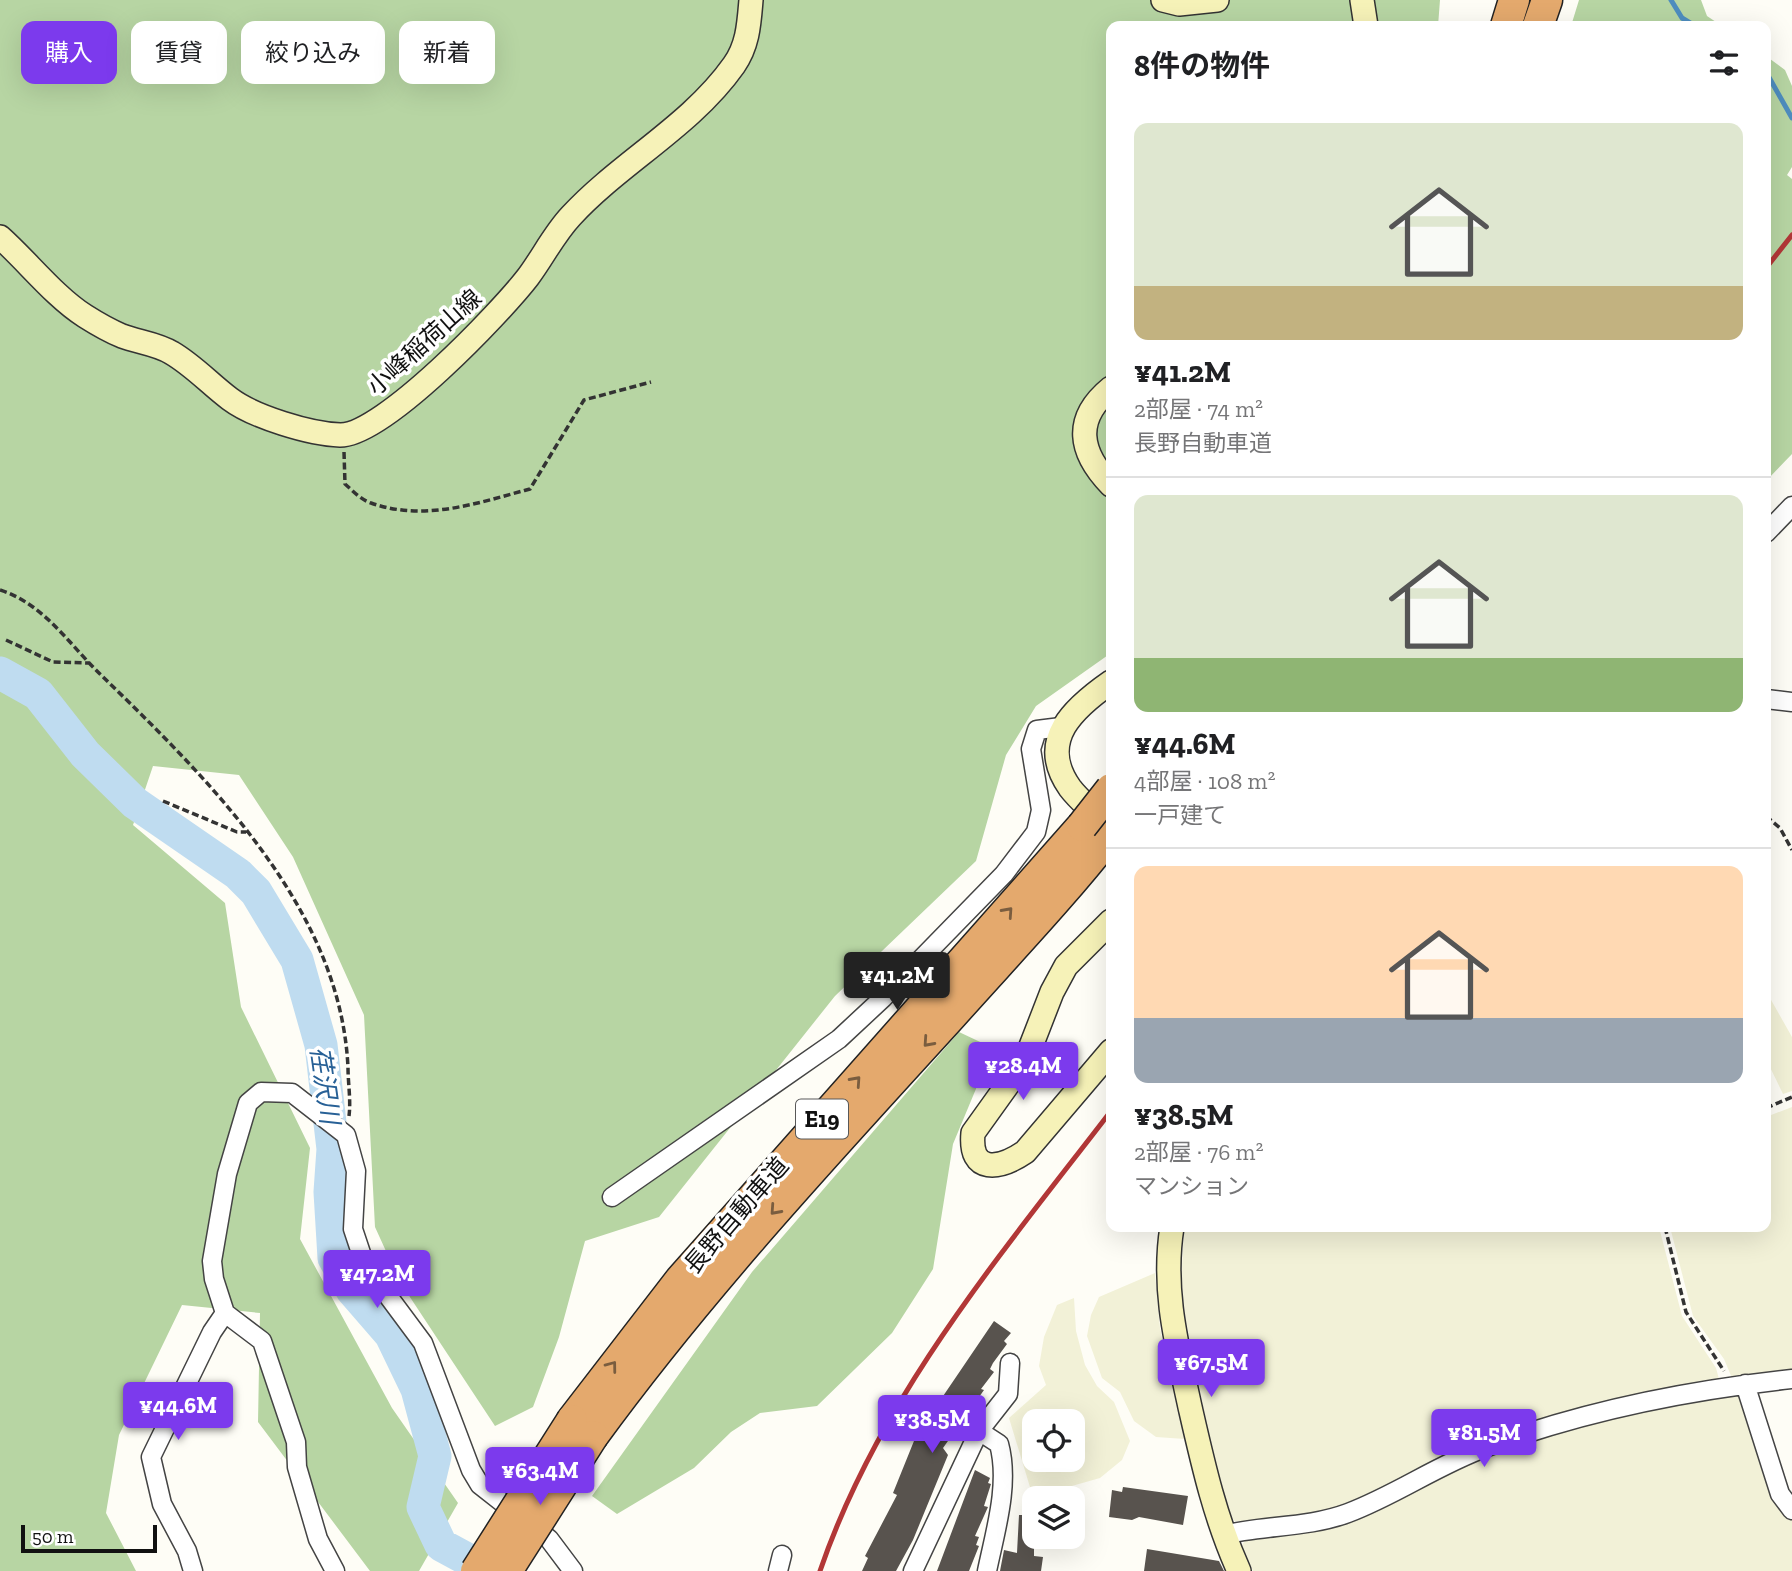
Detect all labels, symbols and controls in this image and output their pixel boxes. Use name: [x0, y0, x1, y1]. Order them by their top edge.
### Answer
chip: 購入: [21, 21, 117, 84]
chip: 賃貸: [131, 21, 227, 84]
chip: 絞り込み: [241, 21, 385, 84]
chip: 新着: [399, 21, 495, 84]
icon: filters: [1705, 44, 1743, 82]
text: 8件の物件: [1134, 48, 1270, 84]
icon: home: [1376, 169, 1502, 295]
street label: 小峰稲荷山線: [361, 283, 487, 401]
text: ¥41.2M: [1134, 354, 1231, 390]
text: 2部屋 · 74 m²: [1134, 395, 1263, 423]
text: 長野自動車道: [1134, 429, 1272, 457]
icon: home: [1376, 541, 1502, 667]
text: ¥44.6M: [1134, 726, 1236, 762]
text: 4部屋 · 108 m²: [1134, 767, 1275, 795]
text: 一戸建て: [1134, 801, 1226, 829]
one-way arrow: [1000, 907, 1012, 920]
icon: home: [1376, 912, 1502, 1038]
pin: ¥41.2M: [840, 953, 954, 1012]
text: ¥41.2M: [860, 961, 934, 989]
one-way arrow: [923, 1034, 936, 1047]
pin: ¥28.4M: [966, 1042, 1080, 1102]
water label: 荏沢川: [304, 1044, 347, 1129]
text: ¥28.4M: [984, 1051, 1062, 1079]
one-way arrow: [848, 1076, 860, 1089]
text: ¥38.5M: [1134, 1097, 1234, 1133]
road number: E19: [796, 1100, 848, 1138]
text: 2部屋 · 76 m²: [1134, 1138, 1263, 1166]
street label: 長野自動車道: [678, 1151, 794, 1279]
text: マンション: [1134, 1172, 1249, 1200]
one-way arrow: [771, 1202, 783, 1215]
pin: ¥47.2M: [320, 1250, 434, 1310]
text: ¥47.2M: [339, 1259, 415, 1287]
pin: ¥67.5M: [1154, 1340, 1268, 1399]
text: ¥67.5M: [1174, 1348, 1248, 1376]
one-way arrow: [604, 1361, 617, 1374]
pin: ¥44.6M: [121, 1382, 235, 1442]
text: ¥44.6M: [139, 1391, 217, 1419]
pin: ¥38.5M: [875, 1396, 989, 1455]
text: ¥38.5M: [894, 1404, 970, 1432]
map controls: [1022, 1409, 1085, 1549]
button: locate: [1022, 1409, 1085, 1472]
pin: ¥81.5M: [1427, 1410, 1541, 1469]
text: ¥81.5M: [1447, 1418, 1521, 1446]
pin: ¥63.4M: [483, 1448, 597, 1507]
text: ¥63.4M: [501, 1456, 579, 1484]
button: layers: [1022, 1486, 1085, 1549]
scale bar: [21, 1522, 158, 1554]
text: 50 m: [32, 1525, 73, 1548]

